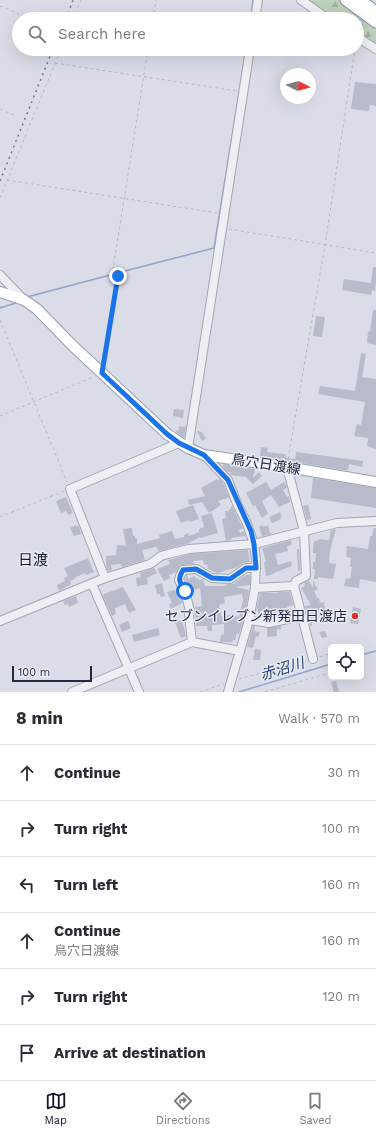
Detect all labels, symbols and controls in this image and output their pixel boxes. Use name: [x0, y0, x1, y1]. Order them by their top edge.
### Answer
search box: [12, 12, 364, 56]
icon: search: [26, 23, 48, 45]
text: Search here: [58, 25, 146, 43]
north arrow: [280, 68, 316, 104]
route end: [109, 267, 127, 285]
street label: 鳥穴日渡線: [230, 451, 302, 477]
district label: 日渡: [18, 551, 48, 569]
route start: [176, 582, 194, 600]
place label: セブンイレブン新発田日渡店: [165, 608, 347, 624]
marker: セブンイレブン新発田日渡店: [350, 611, 360, 621]
map controls: [328, 644, 364, 680]
button: locate: [328, 644, 364, 680]
water label: 赤沼川: [258, 653, 308, 684]
scale bar: [12, 664, 92, 683]
text: 100 m: [18, 666, 50, 679]
text: 8 min: [16, 708, 63, 728]
text: Walk · 570 m: [278, 711, 360, 726]
icon: ahead: [16, 762, 38, 784]
text: Continue: [54, 764, 121, 782]
text: 30 m: [328, 765, 360, 780]
icon: right: [16, 818, 38, 840]
text: Turn right: [54, 820, 127, 838]
text: 100 m: [322, 821, 360, 836]
icon: left: [16, 874, 38, 896]
text: Turn left: [54, 876, 118, 894]
text: 160 m: [322, 877, 360, 892]
text: Continue: [54, 922, 121, 940]
icon: ahead: [16, 930, 38, 952]
text: 160 m: [322, 933, 360, 948]
text: 鳥穴日渡線: [54, 943, 119, 958]
icon: right: [16, 986, 38, 1008]
text: Turn right: [54, 988, 127, 1006]
text: 120 m: [322, 989, 360, 1004]
icon: arrive: [16, 1042, 38, 1064]
text: Arrive at destination: [54, 1044, 206, 1062]
tab: Map: [45, 1090, 67, 1127]
tab: Directions: [156, 1090, 210, 1127]
tab: Saved: [299, 1090, 331, 1127]

